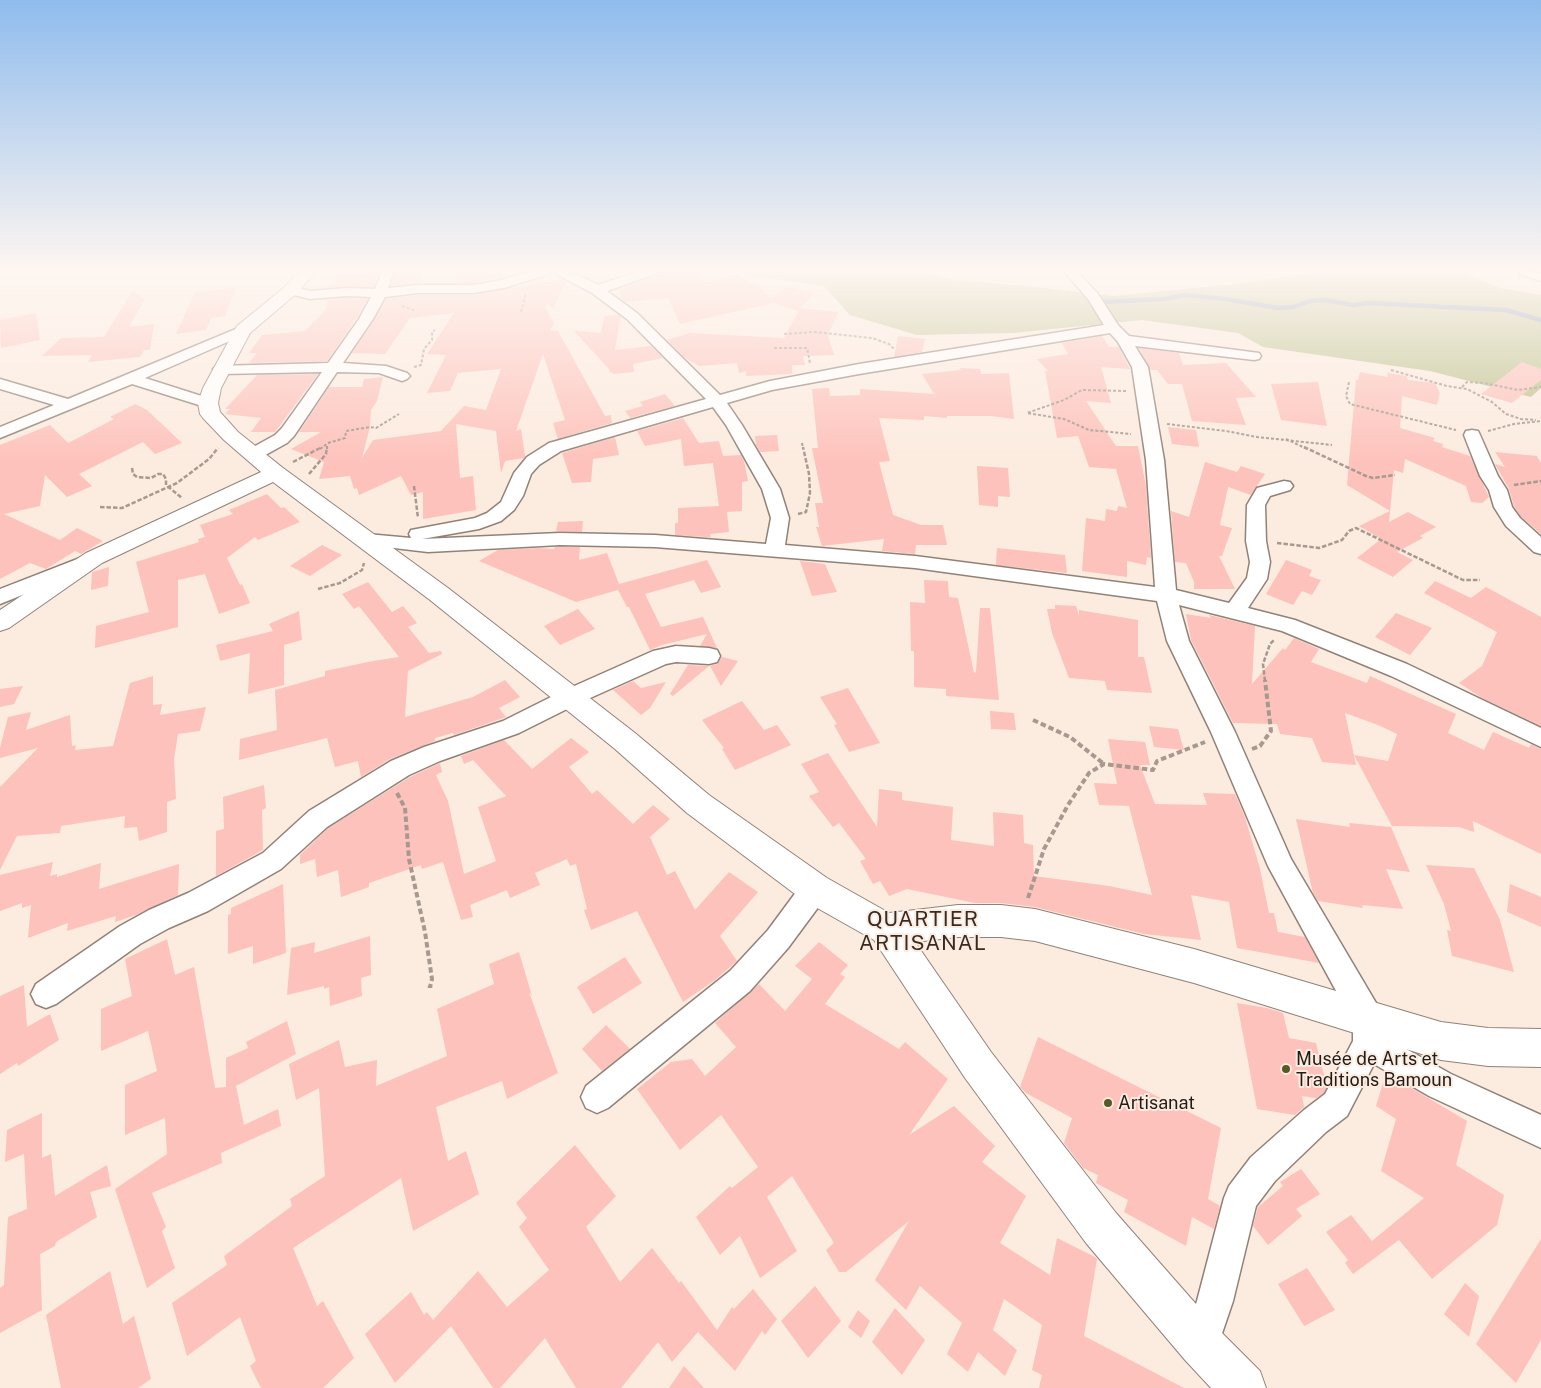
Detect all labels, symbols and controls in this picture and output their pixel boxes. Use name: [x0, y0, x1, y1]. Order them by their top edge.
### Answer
district label: QUARTIER ARTISANAL: [858, 907, 988, 957]
place label: Musée de Arts et Traditions Bamoun: [1296, 1048, 1452, 1090]
marker: Musée de Arts et Traditions Bamoun: [1280, 1063, 1292, 1075]
place label: Artisanat: [1118, 1092, 1195, 1114]
marker: Artisanat: [1102, 1097, 1114, 1109]

